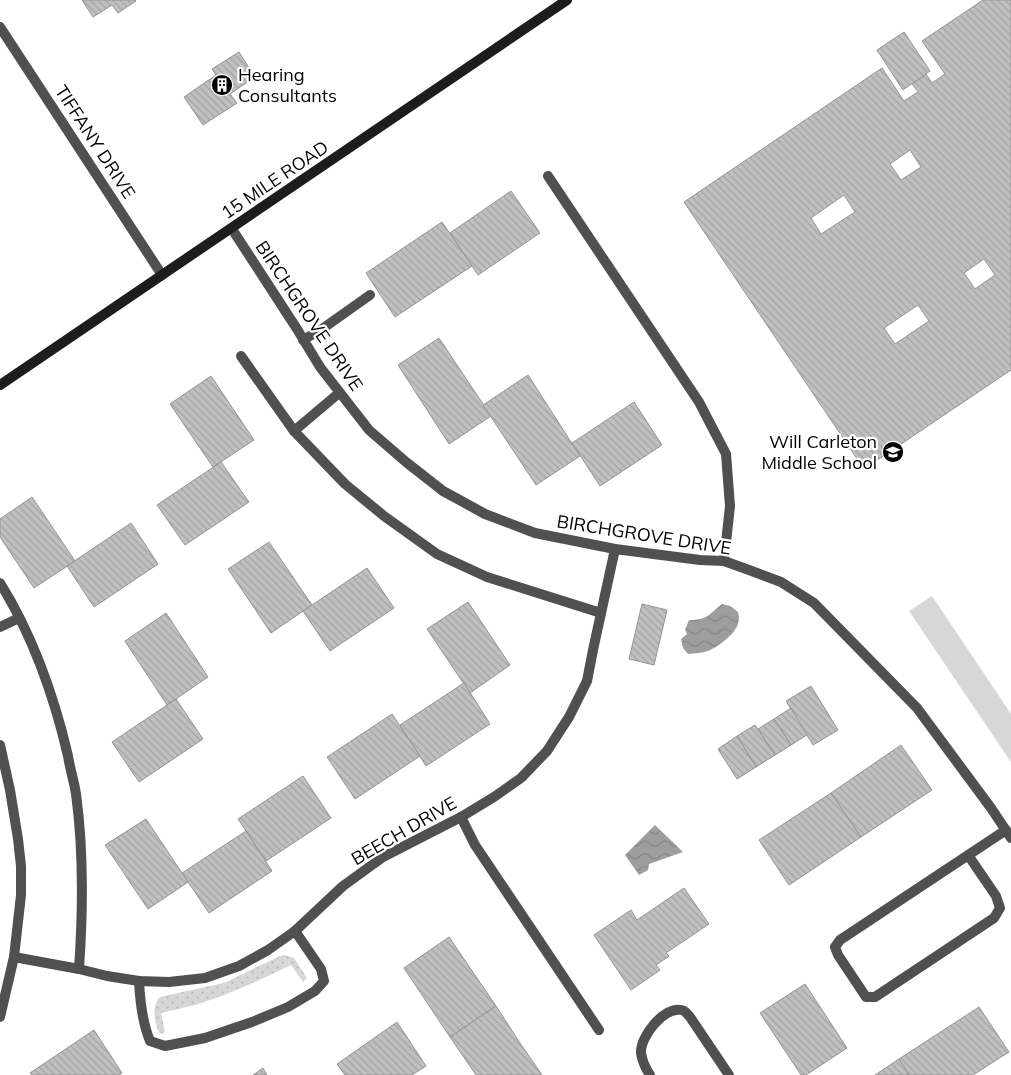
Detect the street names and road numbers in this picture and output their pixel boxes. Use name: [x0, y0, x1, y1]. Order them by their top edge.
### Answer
street label: TIFFANY DRIVE: [50, 81, 141, 203]
street label: 15 MILE ROAD: [217, 135, 333, 224]
street label: BIRCHGROVE DRIVE: [251, 236, 368, 395]
street label: BIRCHGROVE DRIVE: [555, 509, 733, 560]
street label: BEECH DRIVE: [347, 791, 461, 870]

